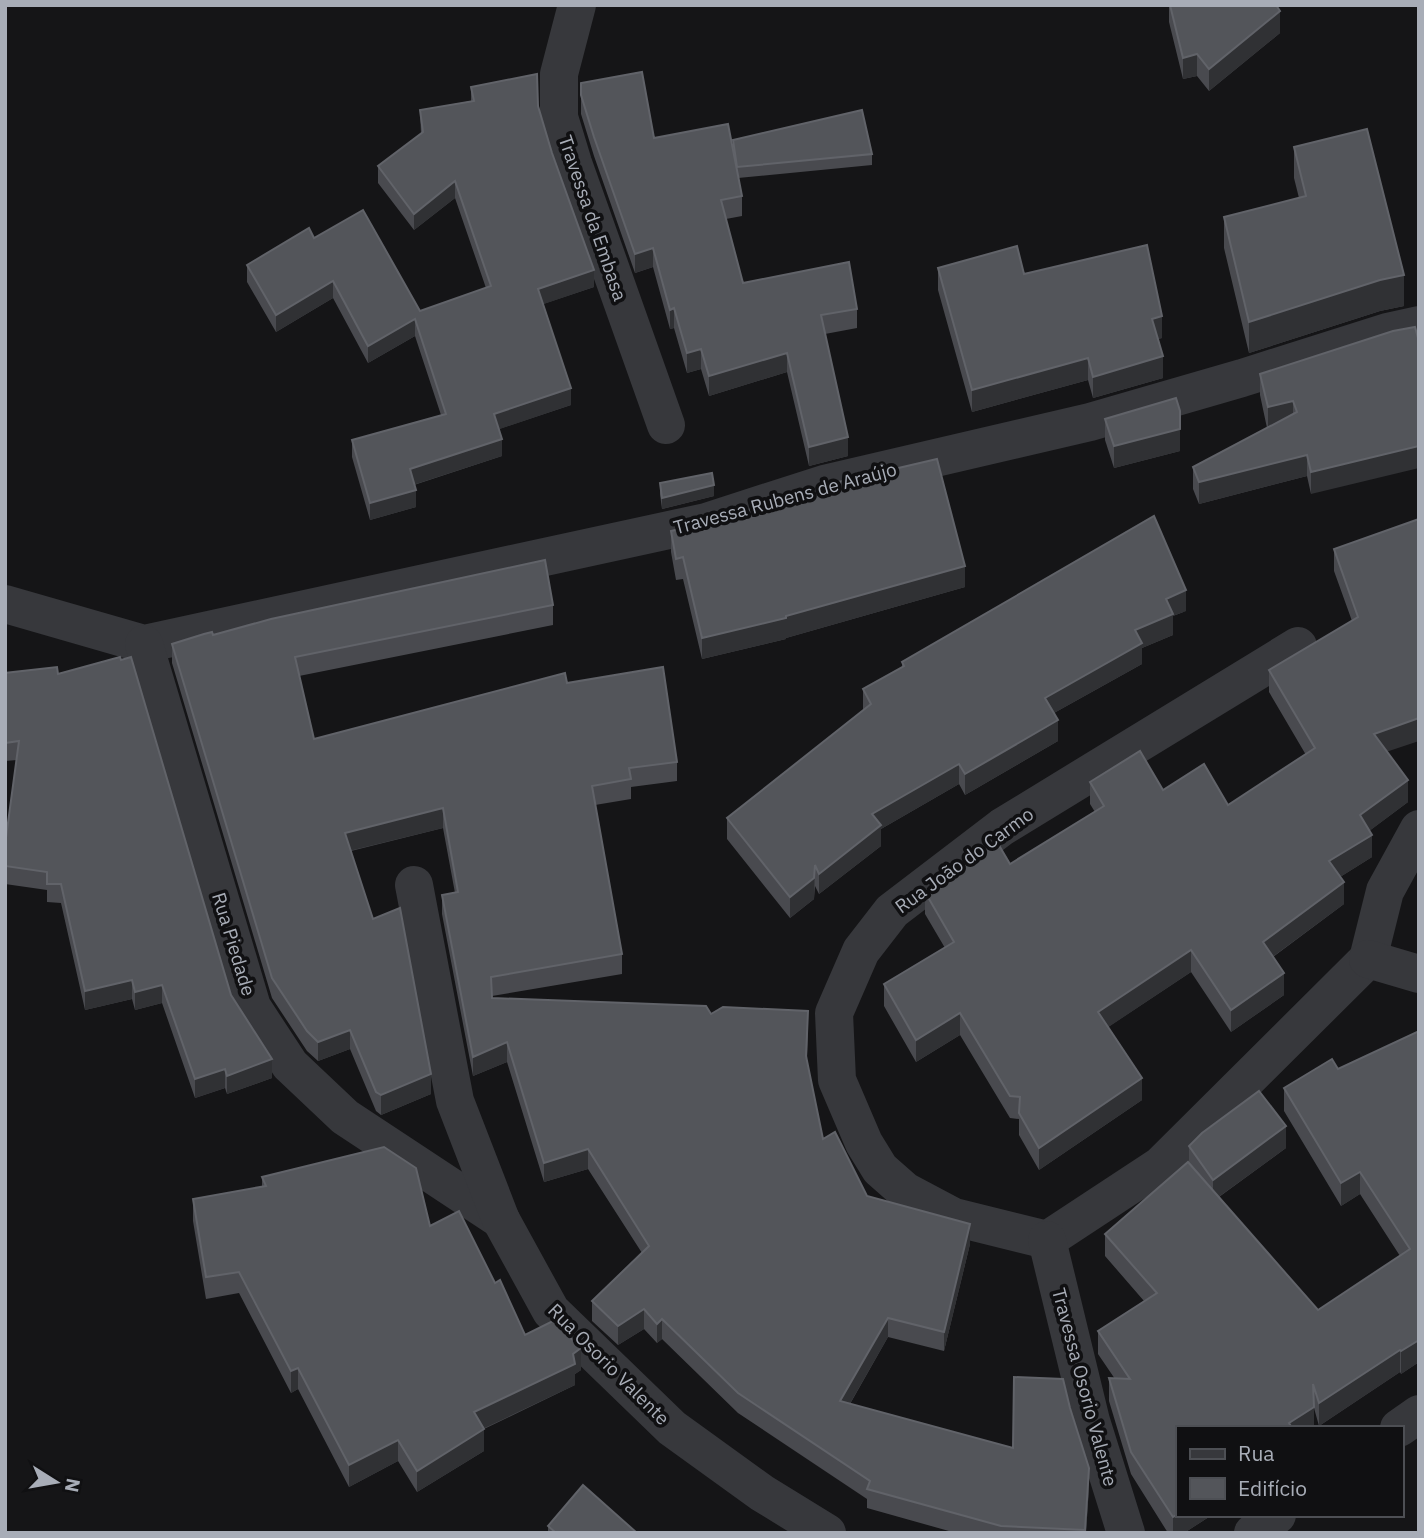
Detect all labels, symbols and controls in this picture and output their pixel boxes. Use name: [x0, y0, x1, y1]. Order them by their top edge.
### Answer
street label: Travessa da Embasa: [553, 132, 633, 304]
street label: Travessa Rubens de Araújo: [671, 457, 899, 539]
street label: Rua João do Carmo: [890, 802, 1038, 918]
street label: Rua Piedade: [207, 889, 261, 999]
street label: Travessa Osorio Valente: [1047, 1285, 1123, 1489]
street label: Rua Osorio Valente: [543, 1298, 675, 1430]
legend: [1176, 1426, 1403, 1517]
text: Rua: [1238, 1439, 1275, 1467]
north arrow: [21, 1447, 91, 1517]
text: Edifício: [1238, 1474, 1307, 1502]
text: N: [60, 1476, 86, 1494]

